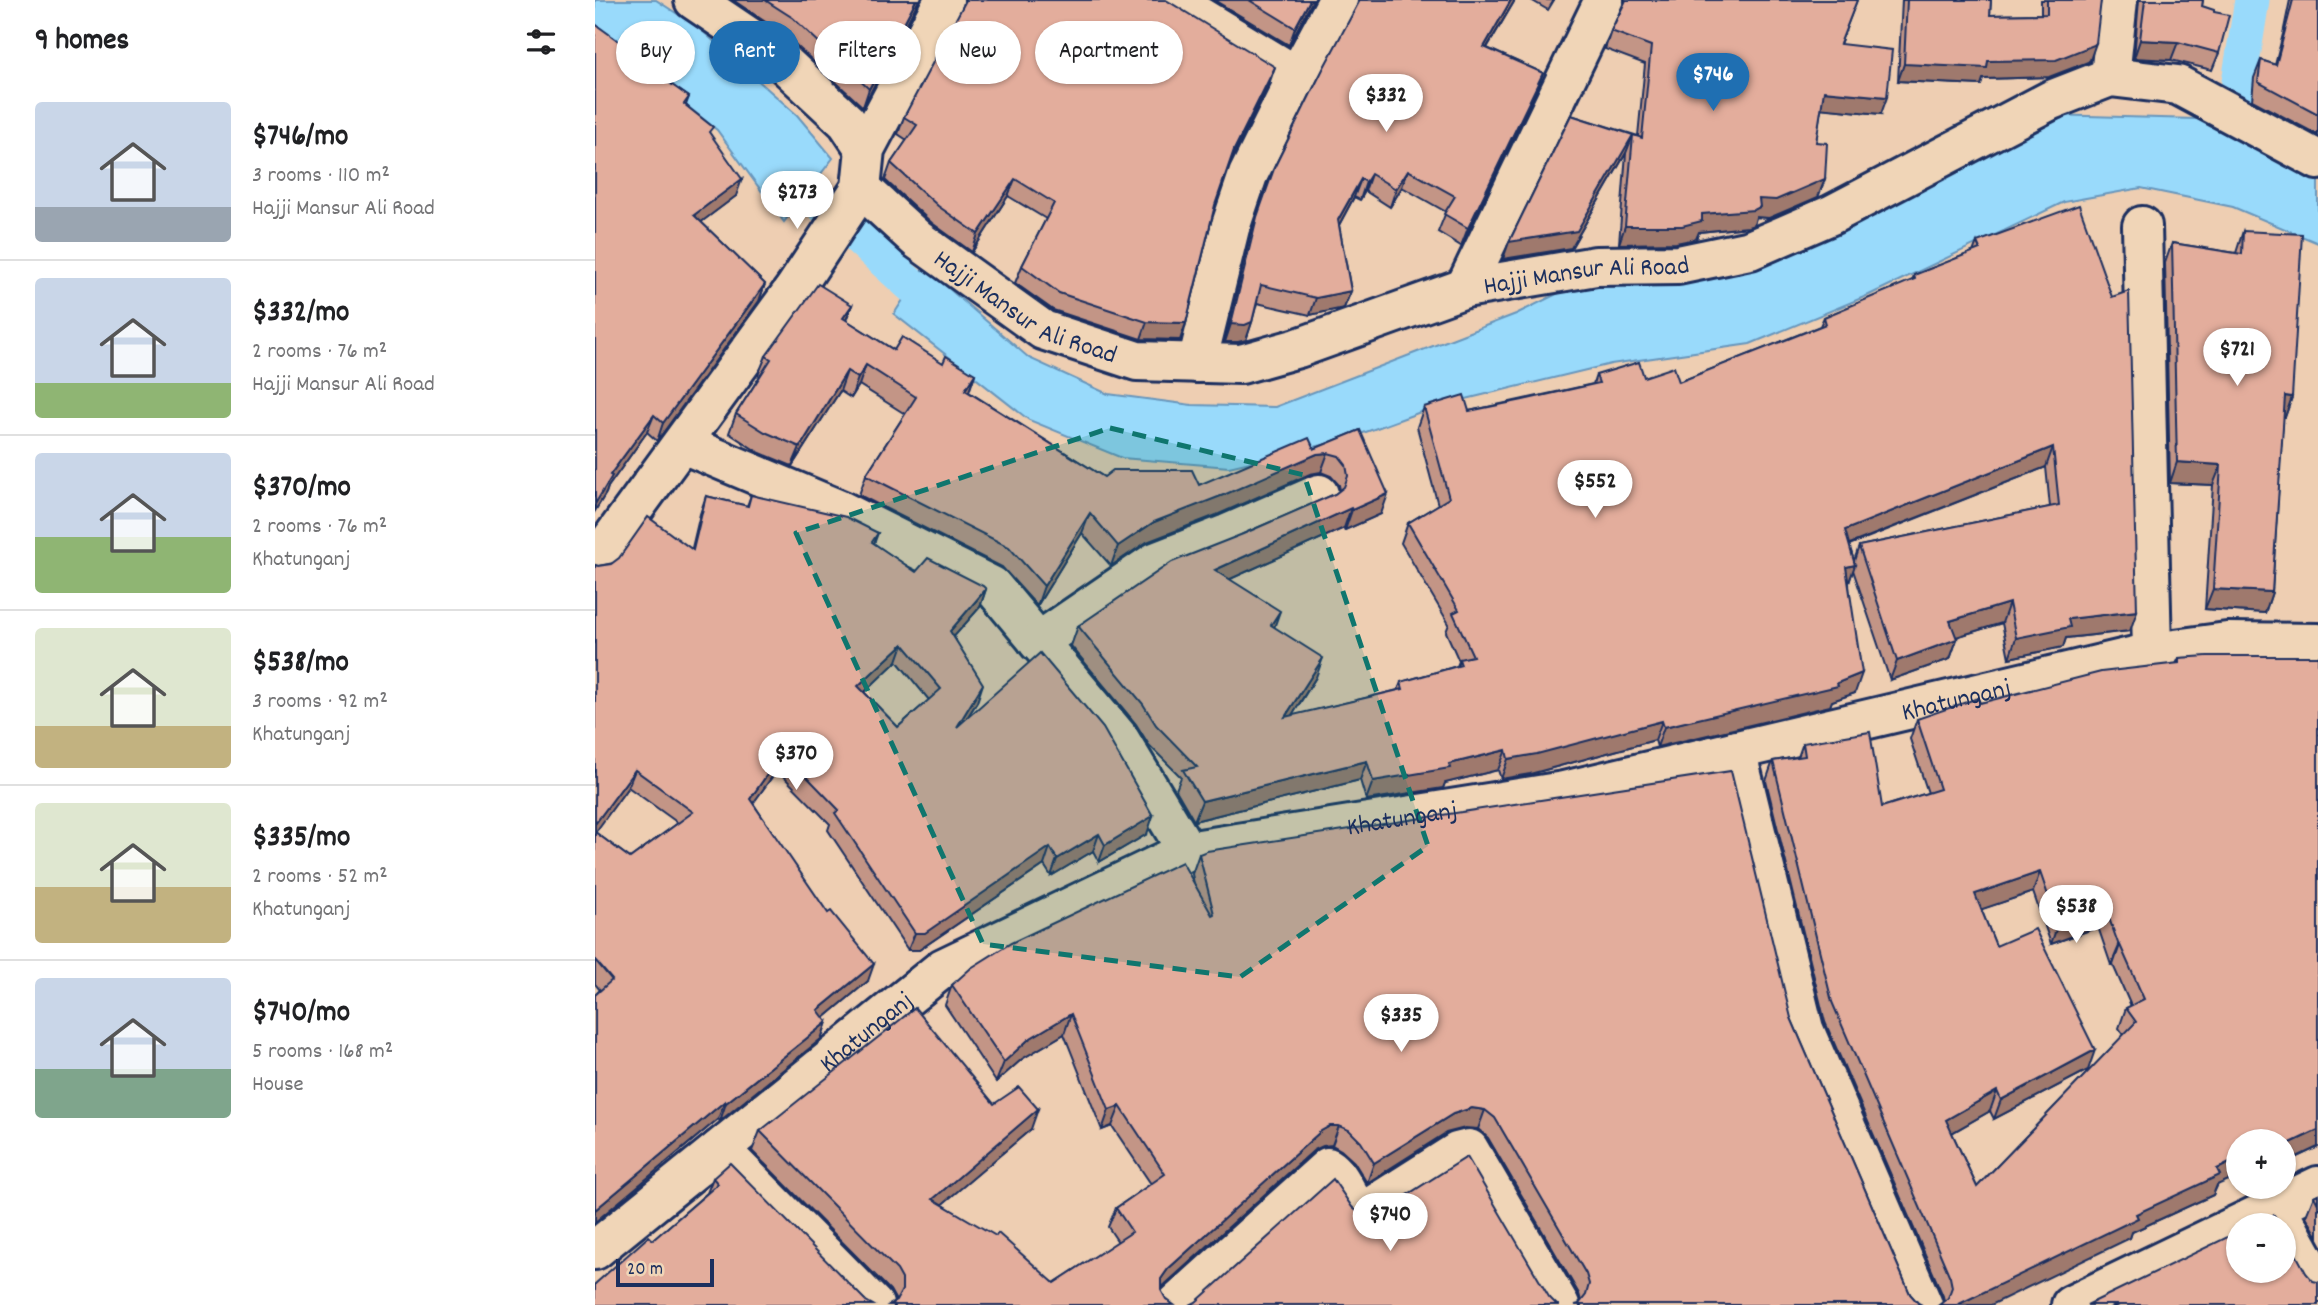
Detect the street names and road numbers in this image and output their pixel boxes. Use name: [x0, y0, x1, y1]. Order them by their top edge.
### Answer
street label: Hajji Mansur Ali Road: [925, 242, 1121, 375]
street label: Hajji Mansur Ali Road: [1481, 248, 1693, 307]
street label: Khatunganj: [1898, 671, 2015, 733]
street label: Khatunganj: [1344, 793, 1460, 847]
street label: Khatunganj: [813, 984, 923, 1083]

